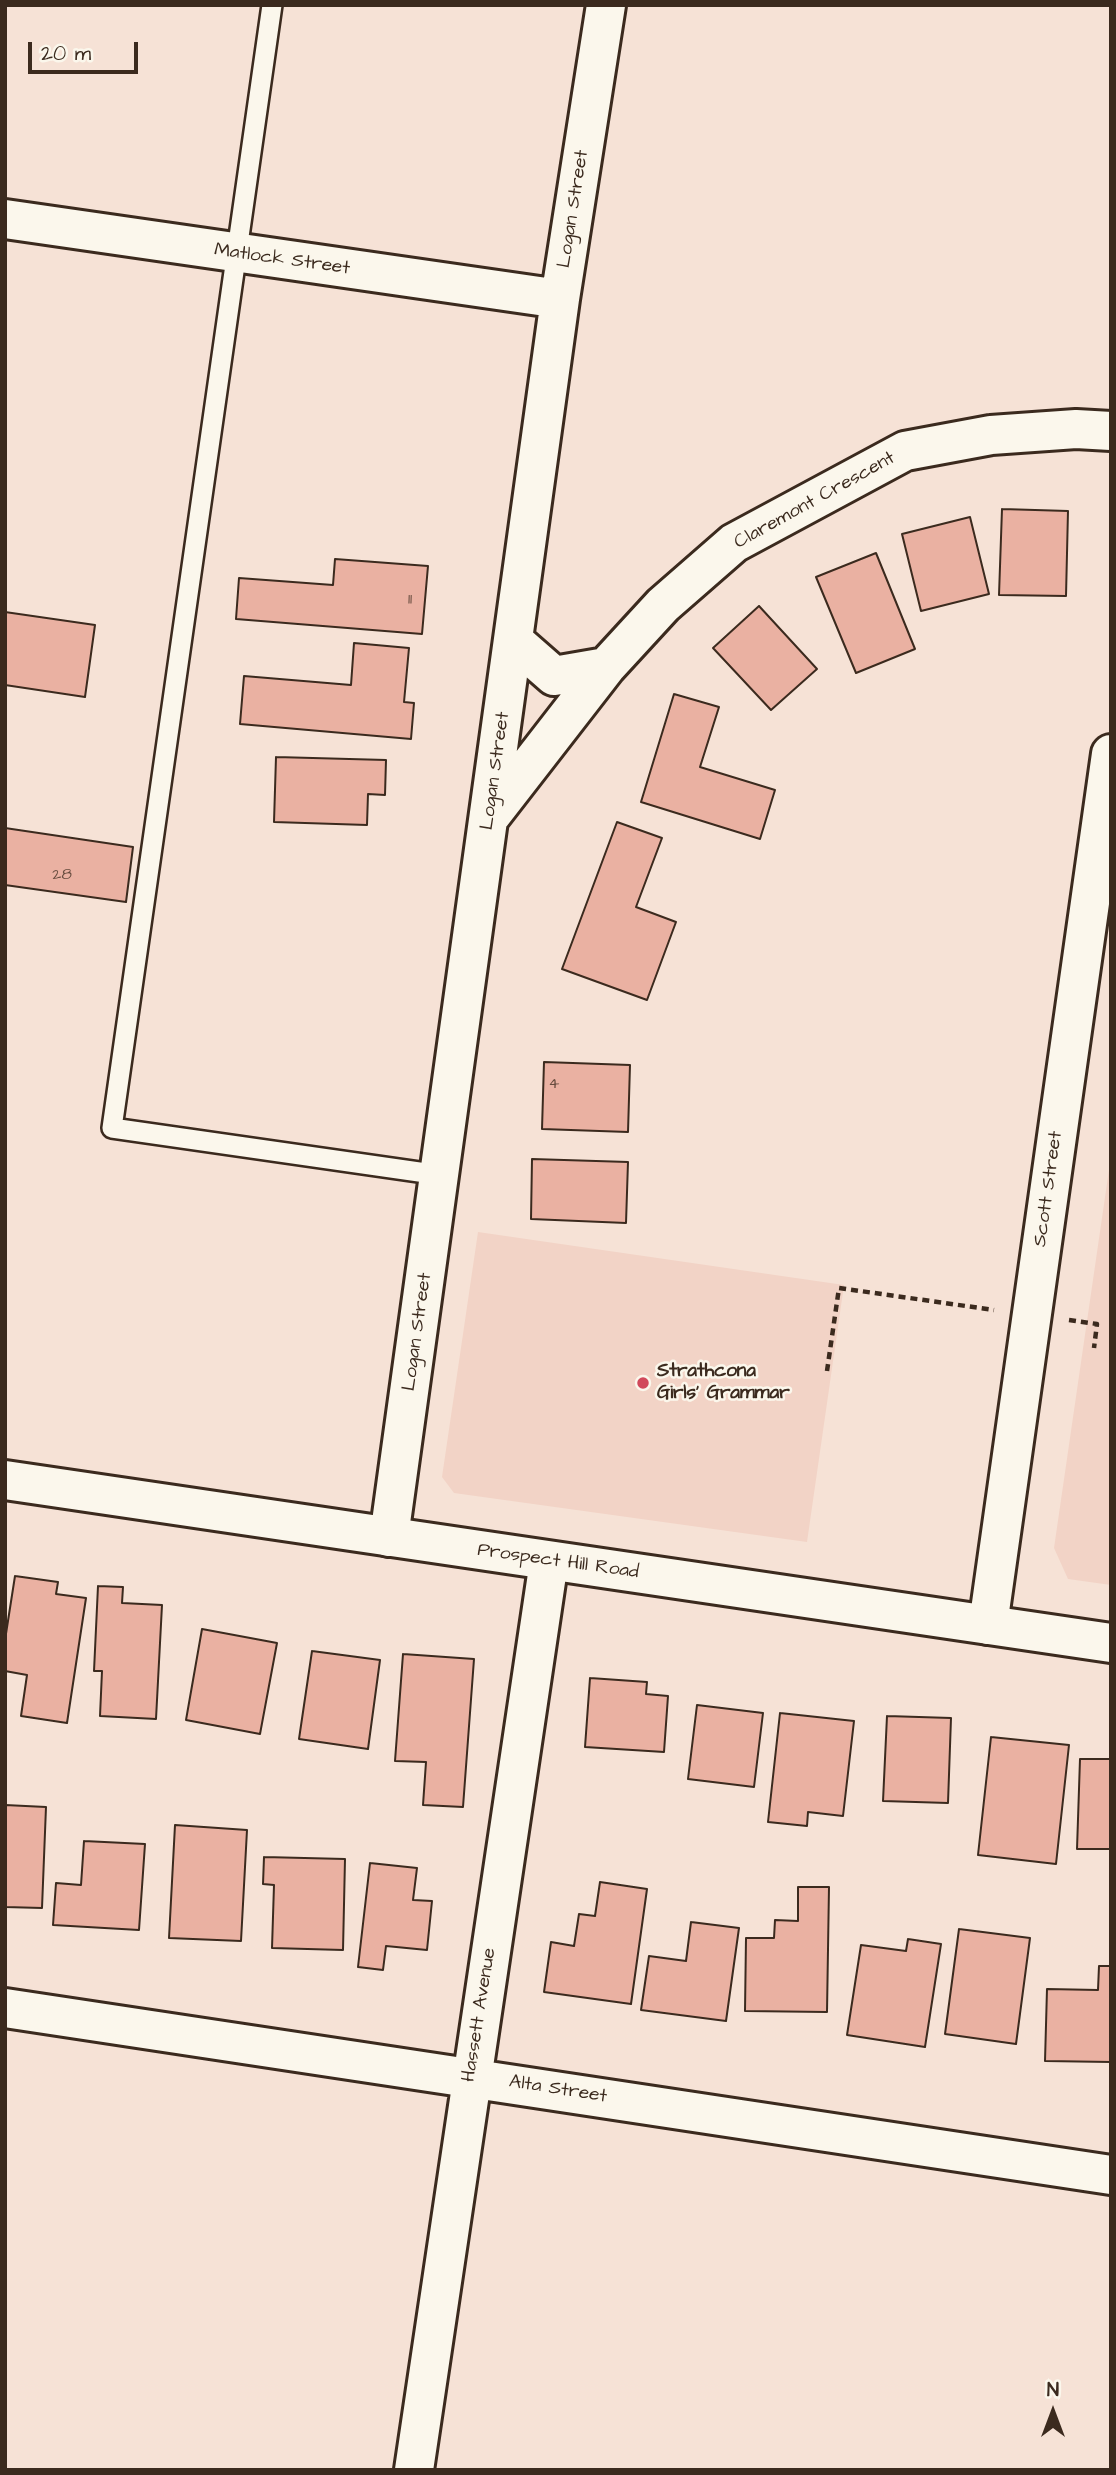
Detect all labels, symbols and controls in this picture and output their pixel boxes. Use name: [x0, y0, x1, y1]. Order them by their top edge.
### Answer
scale bar: [32, 28, 142, 72]
text: 20 m: [41, 39, 91, 68]
street label: Logan Street: [553, 148, 595, 270]
street label: Matlock Street: [213, 239, 351, 281]
street label: Claremont Crescent: [731, 447, 899, 555]
house number: 11: [408, 591, 412, 611]
street label: Logan Street: [476, 710, 516, 832]
house number: 28: [52, 866, 72, 886]
house number: 4: [549, 1075, 559, 1095]
street label: Scott Street: [1030, 1130, 1068, 1248]
street label: Logan Street: [398, 1271, 438, 1393]
place label: Strathcona Girls' Grammar: [657, 1361, 790, 1405]
marker: Strathcona Girls' Grammar: [635, 1375, 651, 1391]
street label: Prospect Hill Road: [476, 1539, 640, 1585]
street label: Hassett Avenue: [458, 1946, 502, 2084]
street label: Alta Street: [507, 2071, 609, 2109]
north arrow: [1018, 2377, 1088, 2447]
text: N: [1047, 2377, 1059, 2404]

